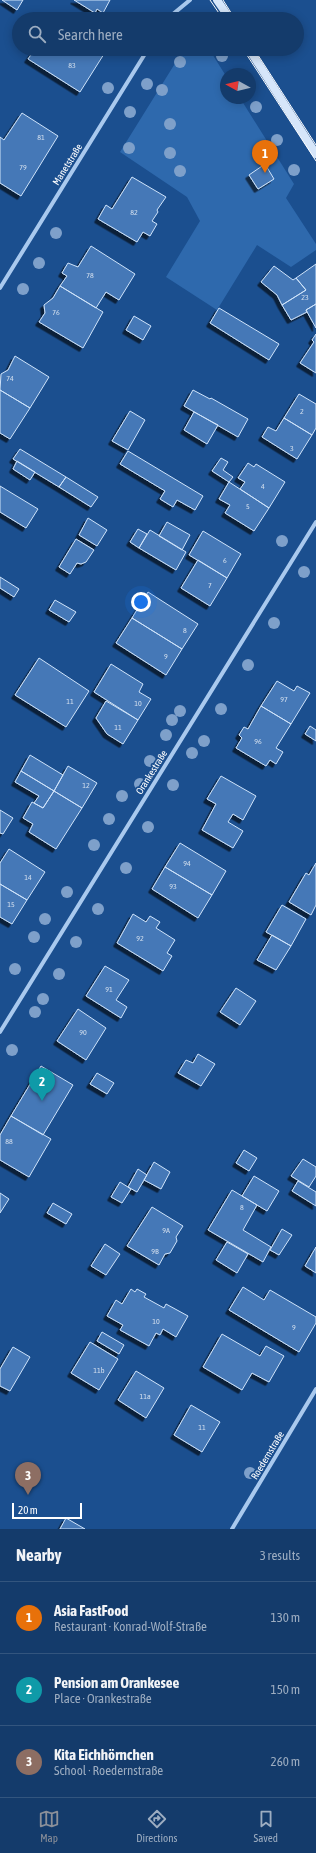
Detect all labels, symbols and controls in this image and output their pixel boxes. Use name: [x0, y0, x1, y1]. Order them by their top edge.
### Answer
search box: [12, 12, 304, 56]
icon: search: [26, 23, 48, 45]
text: Search here: [58, 26, 123, 43]
house number: 83: [68, 61, 76, 70]
north arrow: [220, 68, 256, 104]
house number: 81: [37, 133, 45, 142]
pin: 1: [252, 140, 278, 173]
street label: Manetstraße: [50, 141, 85, 187]
house number: 79: [19, 163, 27, 172]
house number: 82: [130, 208, 138, 217]
house number: 78: [86, 271, 94, 280]
house number: 23: [301, 293, 309, 302]
house number: 76: [52, 308, 60, 317]
house number: 74: [6, 374, 14, 383]
house number: 2: [300, 407, 304, 416]
house number: 3: [290, 444, 294, 453]
house number: 4: [261, 482, 265, 491]
house number: 5: [246, 502, 250, 511]
house number: 6: [223, 556, 227, 565]
house number: 7: [208, 581, 212, 590]
your location: [131, 592, 151, 612]
house number: 8: [183, 626, 187, 635]
house number: 9: [164, 652, 168, 661]
house number: 97: [280, 695, 288, 704]
house number: 11: [66, 697, 74, 706]
house number: 10: [134, 699, 142, 708]
house number: 11: [114, 723, 122, 732]
house number: 96: [254, 737, 262, 746]
street label: Orankestraße: [134, 748, 170, 796]
house number: 12: [82, 781, 90, 790]
house number: 94: [183, 859, 191, 868]
house number: 14: [24, 873, 32, 882]
house number: 93: [169, 882, 177, 891]
house number: 15: [7, 900, 15, 909]
house number: 92: [136, 934, 144, 943]
house number: 91: [105, 985, 113, 994]
house number: 90: [79, 1028, 87, 1037]
pin: 2: [29, 1068, 55, 1101]
house number: 88: [5, 1137, 13, 1146]
house number: 8: [240, 1203, 244, 1212]
house number: 9A: [162, 1226, 170, 1235]
house number: 9B: [151, 1247, 159, 1256]
house number: 10: [152, 1317, 160, 1326]
house number: 9: [292, 1323, 296, 1332]
house number: 11b: [93, 1366, 105, 1375]
house number: 11a: [139, 1392, 151, 1401]
house number: 11: [198, 1423, 206, 1432]
street label: Roedernstraße: [249, 1429, 286, 1481]
pin: 3: [15, 1462, 41, 1495]
scale bar: [12, 1501, 82, 1520]
text: 20 m: [18, 1504, 38, 1516]
text: Nearby: [16, 1545, 62, 1565]
text: 3 results: [260, 1548, 300, 1563]
text: Asia FastFood: [54, 1602, 128, 1619]
text: 1: [26, 1610, 32, 1625]
text: 130 m: [271, 1610, 300, 1625]
text: Restaurant · Konrad-Wolf-Straße: [54, 1619, 207, 1634]
text: Pension am Orankesee: [54, 1674, 179, 1691]
text: 2: [26, 1682, 32, 1697]
text: 150 m: [271, 1682, 300, 1697]
text: Place · Orankestraße: [54, 1691, 152, 1706]
text: Kita Eichhörnchen: [54, 1746, 154, 1763]
text: 3: [26, 1754, 32, 1769]
text: 260 m: [271, 1754, 300, 1769]
text: School · Roedernstraße: [54, 1763, 163, 1778]
tab: Map: [38, 1808, 60, 1844]
tab: Directions: [136, 1808, 177, 1844]
tab: Saved: [254, 1808, 278, 1844]

